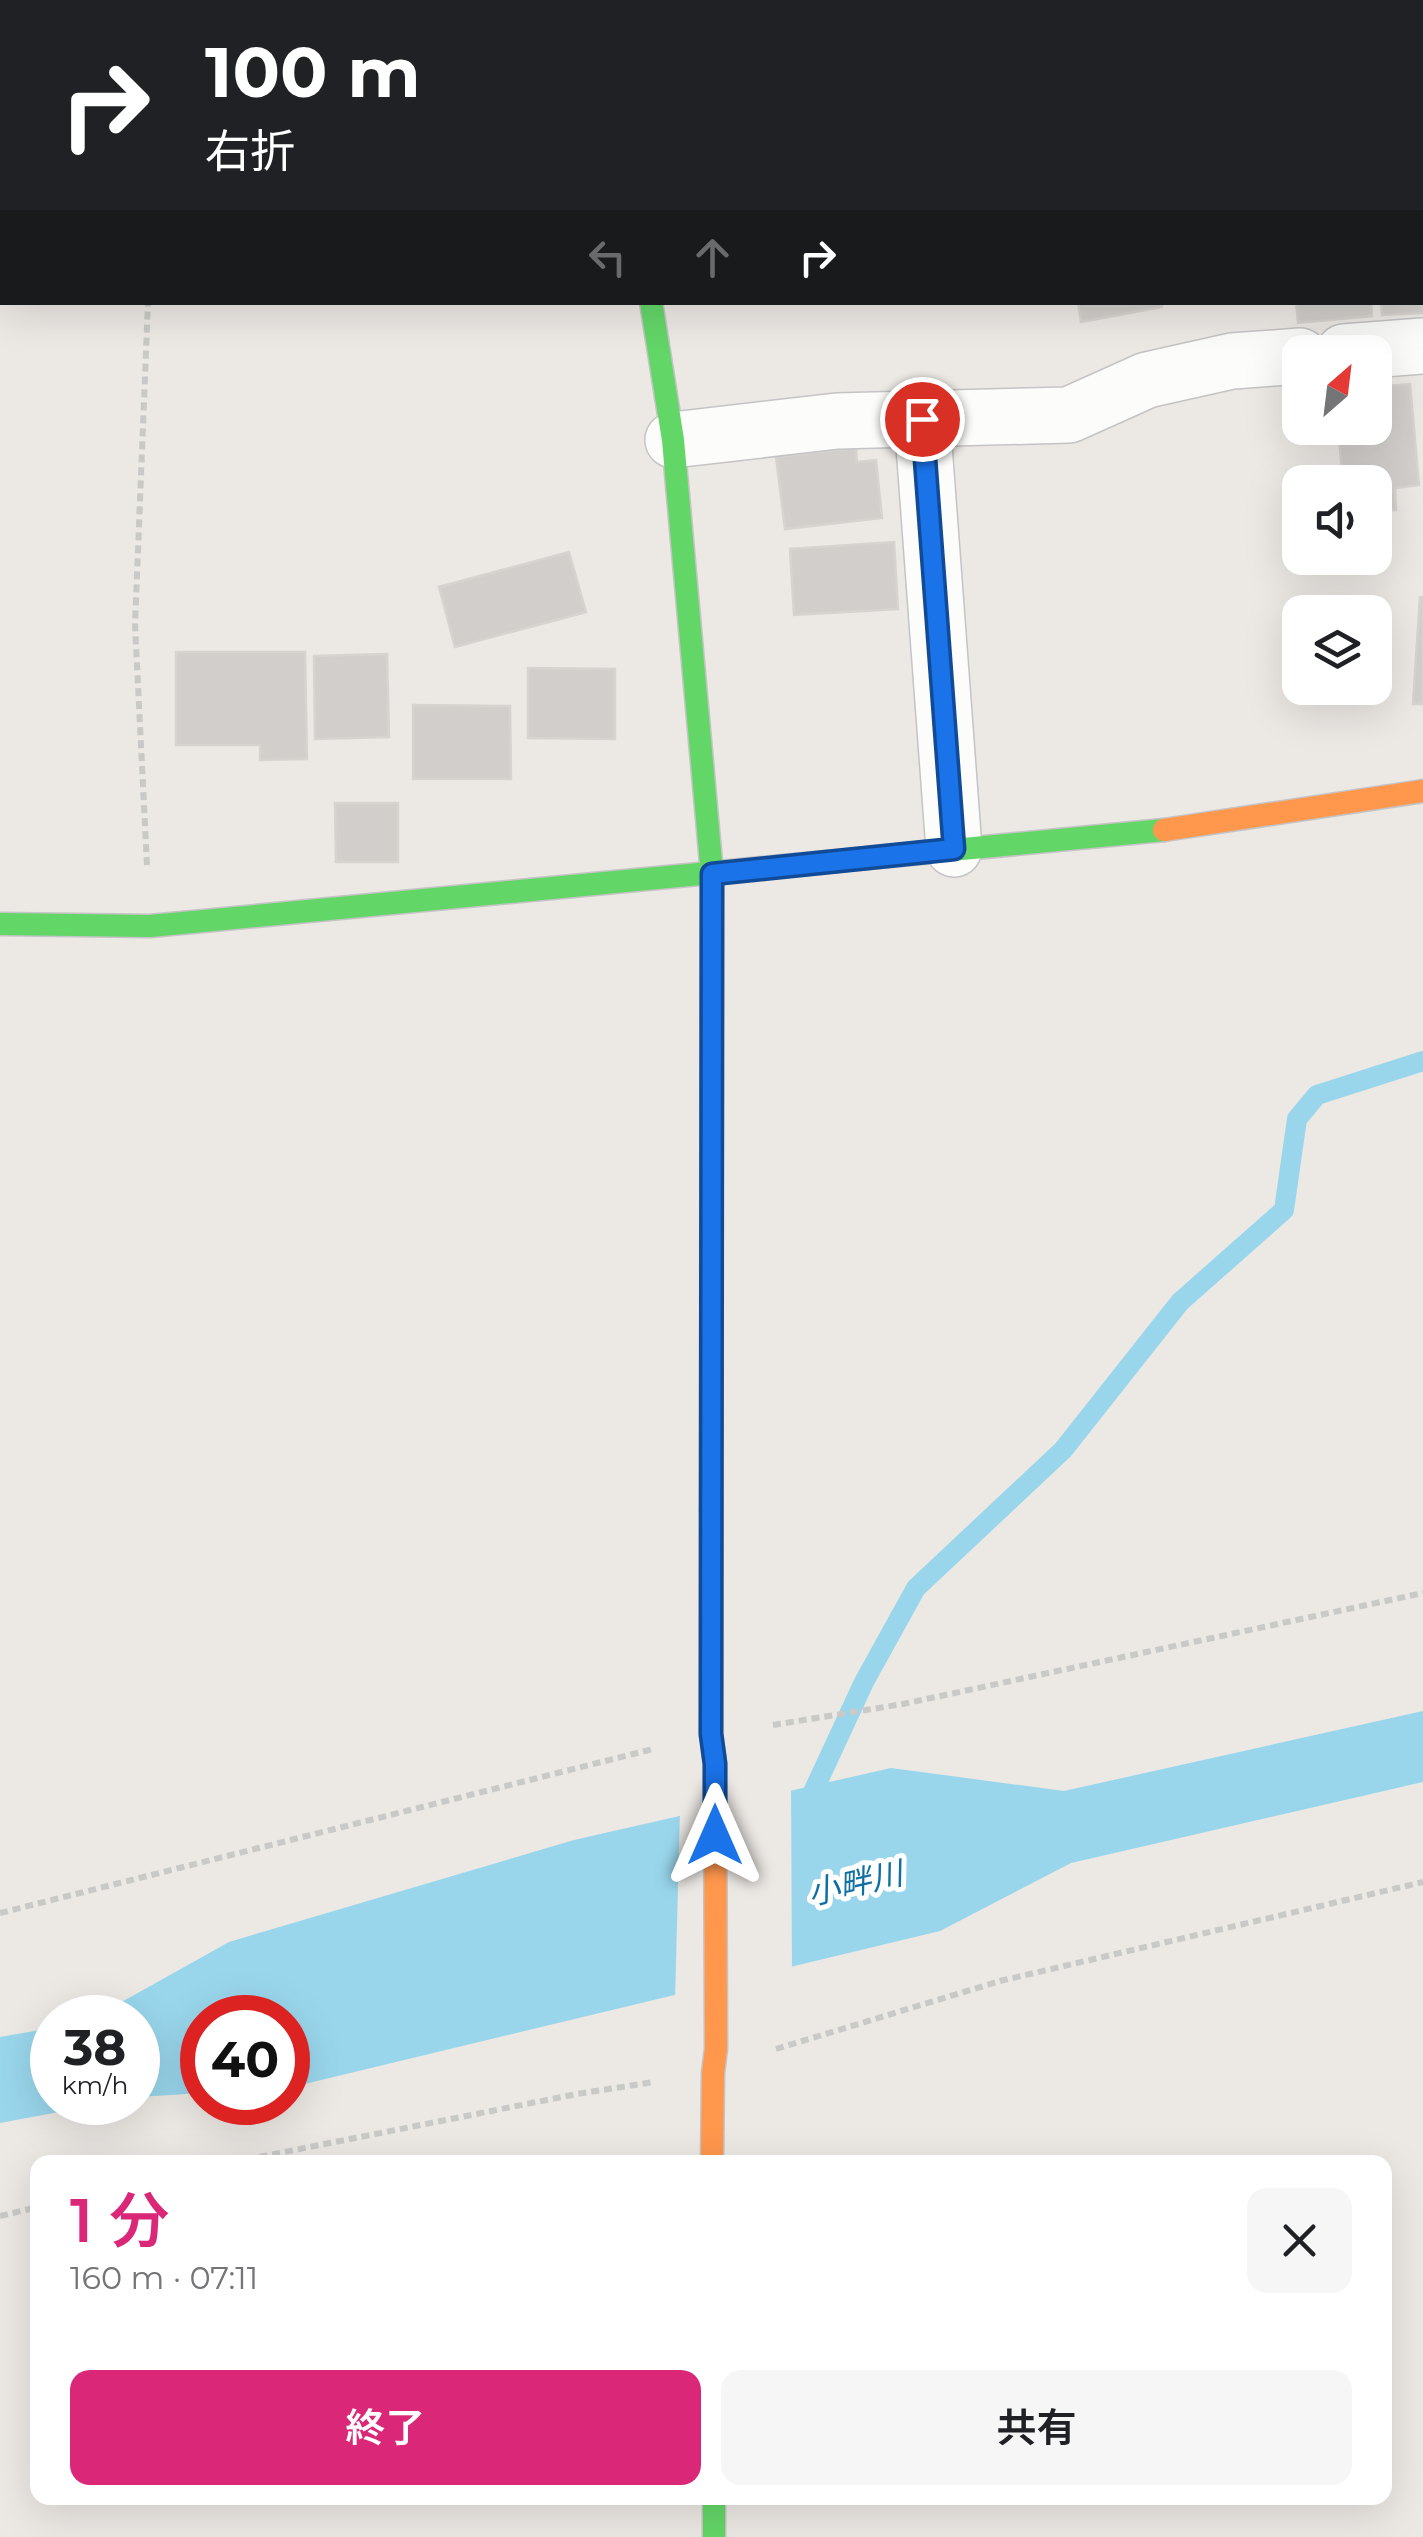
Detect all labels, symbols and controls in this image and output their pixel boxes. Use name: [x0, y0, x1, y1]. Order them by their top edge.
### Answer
text: 100 m: [205, 29, 421, 115]
icon: right: [40, 40, 170, 170]
text: 右折: [205, 123, 295, 178]
icon: left: [580, 230, 635, 285]
icon: ahead: [685, 230, 740, 285]
icon: right: [790, 230, 845, 285]
north arrow: [1282, 335, 1392, 445]
map controls: [1282, 335, 1392, 705]
pin: [880, 377, 965, 462]
icon: arrive: [895, 392, 950, 447]
button: sound: [1282, 465, 1392, 575]
button: layers: [1282, 595, 1392, 705]
position arrow: [663, 1783, 767, 1887]
water label: 小畔川: [804, 1853, 909, 1913]
speed limit sign: 40: [180, 1995, 310, 2125]
text: 38: [64, 2017, 126, 2078]
text: km/h: [62, 2070, 128, 2100]
text: 1 分: [70, 2184, 169, 2257]
button: close: [1247, 2188, 1352, 2293]
text: 160 m · 07:11: [70, 2258, 258, 2297]
button: 終了: [70, 2370, 701, 2485]
button: 共有: [721, 2370, 1352, 2485]

